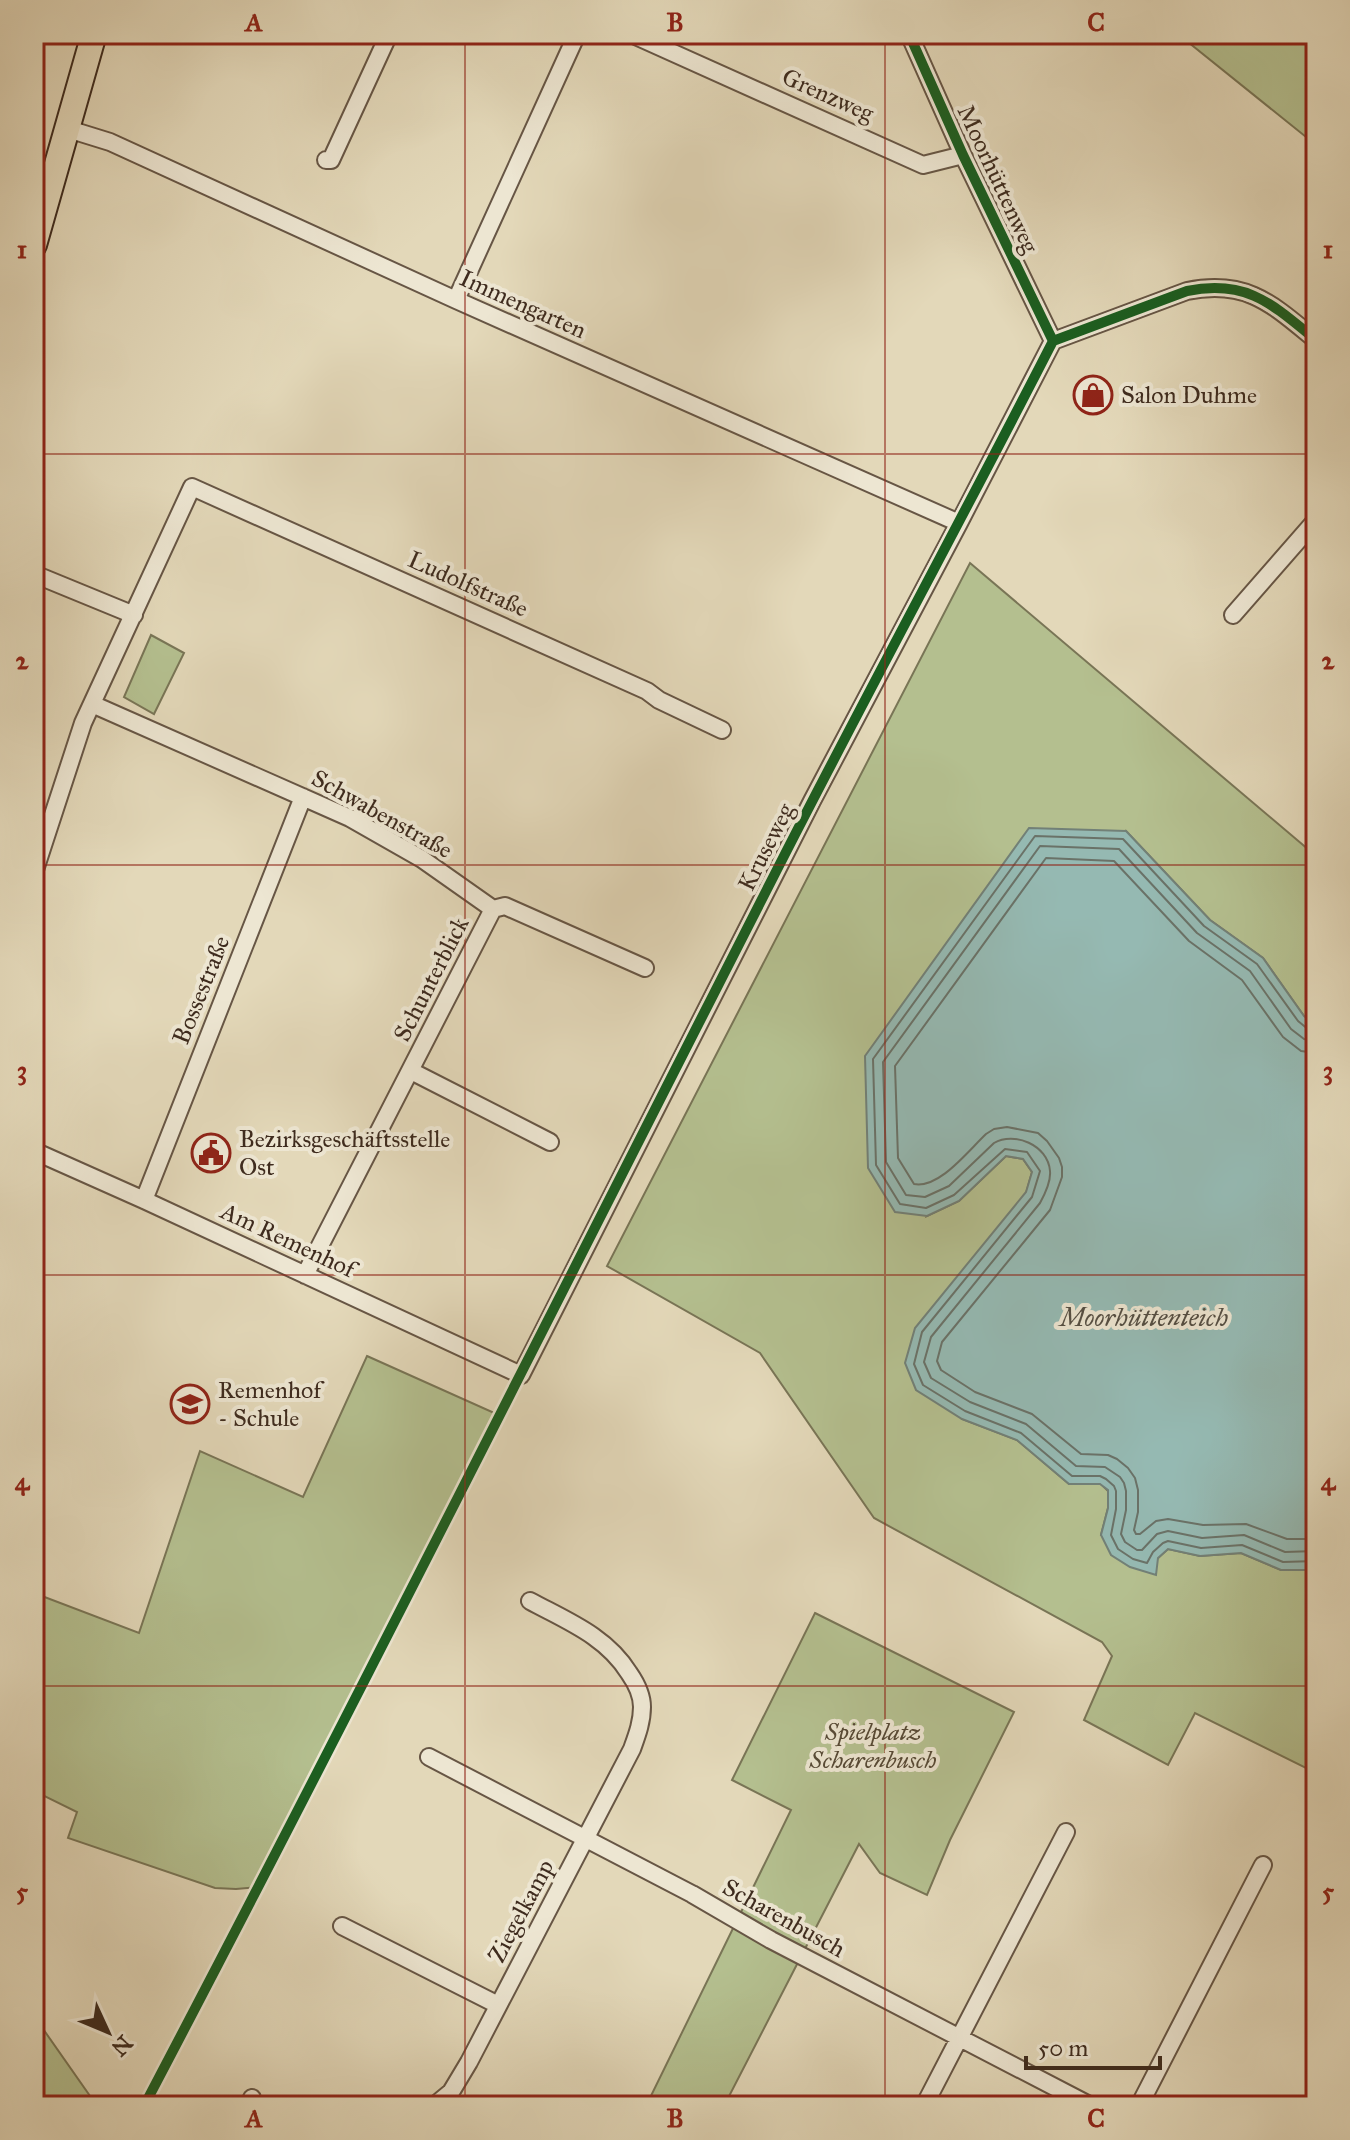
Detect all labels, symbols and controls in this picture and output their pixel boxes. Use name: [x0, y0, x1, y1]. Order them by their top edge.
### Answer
text: A: [243, 6, 263, 38]
text: B: [666, 6, 684, 38]
text: C: [1087, 6, 1105, 38]
street label: Grenzweg: [778, 62, 879, 129]
street label: Moorhüttenweg: [951, 100, 1046, 259]
text: 1: [17, 233, 27, 265]
text: 1: [1323, 233, 1333, 265]
street label: Immengarten: [455, 263, 591, 345]
shop icon: Salon Duhme: [1072, 374, 1114, 416]
place label: Salon Duhme: [1121, 380, 1257, 410]
street label: Ludolfstraße: [403, 544, 533, 624]
text: 2: [16, 644, 30, 676]
text: 2: [1322, 644, 1336, 676]
street label: Schwabenstraße: [306, 763, 458, 865]
street label: Kruseweg: [731, 797, 801, 896]
street label: Schunterblick: [387, 911, 476, 1046]
street label: Bossestraße: [166, 931, 236, 1049]
text: 3: [17, 1054, 27, 1086]
text: 3: [1323, 1054, 1333, 1086]
place label: Bezirksgeschäftsstelle Ost: [239, 1124, 450, 1182]
public building icon: Bezirksgeschäftsstelle Ost: [190, 1132, 232, 1174]
street label: Am Remenhof: [215, 1195, 364, 1286]
water label: Moorhüttenteich: [1057, 1301, 1229, 1333]
place label: Remenhof - Schule: [218, 1375, 325, 1433]
school or university icon: Remenhof - Schule: [169, 1383, 211, 1425]
text: 4: [15, 1465, 31, 1497]
text: 4: [1321, 1465, 1337, 1497]
park label: Spielplatz Scharenbusch: [809, 1717, 937, 1775]
street label: Ziegelkamp: [481, 1854, 561, 1968]
street label: Scharenbusch: [717, 1872, 851, 1964]
text: 5: [16, 1875, 29, 1907]
text: 5: [1322, 1875, 1335, 1907]
north arrow: [68, 1992, 148, 2072]
scale bar: [1026, 2020, 1160, 2070]
text: N: [106, 2029, 138, 2062]
text: 50 m: [1038, 2033, 1088, 2063]
text: A: [243, 2102, 263, 2134]
text: B: [666, 2102, 684, 2134]
text: C: [1087, 2102, 1105, 2134]

